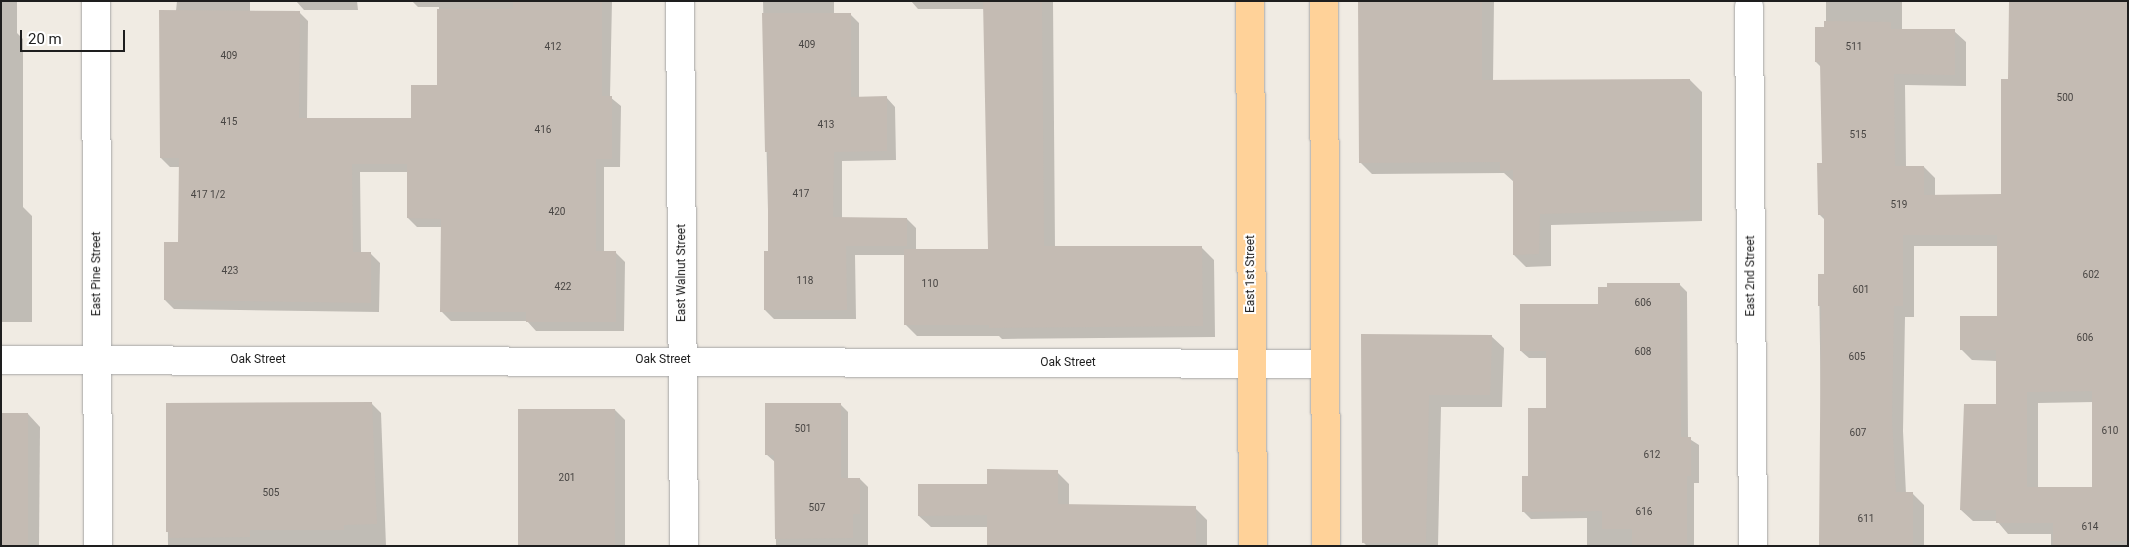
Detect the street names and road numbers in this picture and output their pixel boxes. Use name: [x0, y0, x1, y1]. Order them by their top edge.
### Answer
street label: East Walnut Street: [675, 224, 689, 322]
street label: East Pine Street: [90, 232, 104, 316]
street label: East 1st Street: [1244, 235, 1258, 313]
street label: East 2nd Street: [1744, 235, 1758, 317]
street label: Oak Street: [230, 353, 286, 367]
street label: Oak Street: [635, 353, 691, 367]
street label: Oak Street: [1040, 356, 1096, 370]

